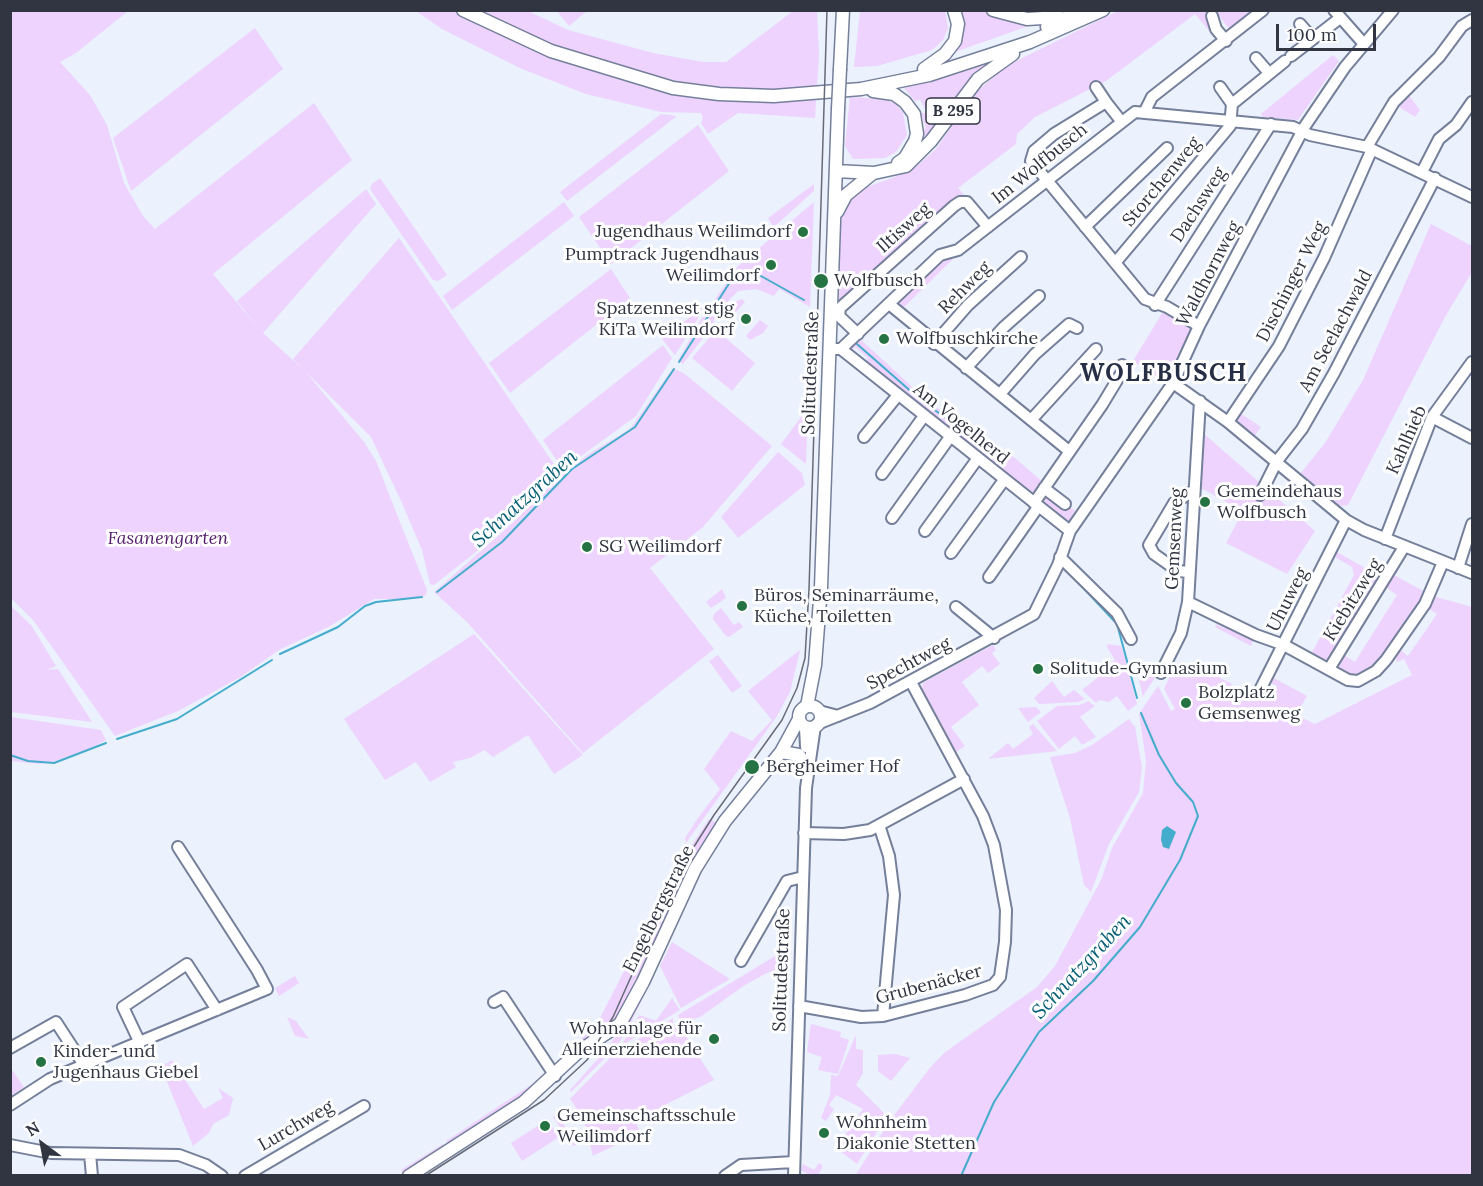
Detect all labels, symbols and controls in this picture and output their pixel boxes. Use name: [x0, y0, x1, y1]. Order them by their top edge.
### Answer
scale bar: [1279, 12, 1380, 50]
text: 100 m: [1287, 23, 1337, 46]
road number: B 295: [926, 98, 980, 124]
street label: Im Wolfbusch: [988, 119, 1092, 209]
street label: Storchenweg: [1118, 133, 1206, 231]
street label: Dachsweg: [1167, 163, 1231, 247]
street label: Iltisweg: [873, 198, 935, 258]
street label: Waldhornweg: [1172, 218, 1246, 330]
street label: Dischinger Weg: [1252, 218, 1332, 346]
place label: Jugendhaus Weilimdorf: [595, 221, 791, 243]
marker: Jugendhaus Weilimdorf: [796, 225, 810, 239]
place label: Pumptrack Jugendhaus Weilimdorf: [565, 244, 759, 286]
street label: Rehweg: [934, 257, 996, 319]
marker: Pumptrack Jugendhaus Weilimdorf: [764, 258, 778, 272]
street label: Am Seelachwald: [1295, 266, 1377, 396]
place label: Wolfbusch: [834, 270, 924, 292]
marker: Wolfbusch: [812, 272, 830, 290]
place label: Spatzennest stjg KiTa Weilimdorf: [597, 298, 734, 340]
street label: Solitudestraße: [798, 311, 824, 435]
marker: Spatzennest stjg KiTa Weilimdorf: [739, 312, 753, 326]
place label: Wolfbuschkirche: [896, 328, 1038, 350]
marker: Wolfbuschkirche: [877, 332, 891, 346]
district label: WOLFBUSCH: [1080, 360, 1248, 388]
street label: Am Vogelherd: [909, 379, 1013, 469]
street label: Kahlhieb: [1382, 402, 1432, 478]
water label: Schnatzgraben: [467, 445, 583, 553]
place label: Gemeindehaus Wolfbusch: [1217, 481, 1342, 524]
street label: Gemsenweg: [1162, 487, 1188, 591]
marker: Gemeindehaus Wolfbusch: [1198, 495, 1212, 509]
park label: Fasanengarten: [108, 528, 228, 550]
place label: SG Weilimdorf: [599, 536, 721, 558]
marker: SG Weilimdorf: [580, 540, 594, 554]
street label: Kiebitzweg: [1319, 555, 1387, 645]
street label: Uhuweg: [1263, 564, 1313, 636]
place label: Büros, Seminarräume, Küche, Toiletten: [754, 585, 939, 628]
marker: Büros, Seminarräume, Küche, Toiletten: [735, 599, 749, 613]
street label: Spechtweg: [863, 633, 955, 695]
place label: Solitude-Gymnasium: [1050, 658, 1228, 680]
marker: Solitude-Gymnasium: [1031, 662, 1045, 676]
place label: Bolzplatz Gemsenweg: [1198, 682, 1300, 724]
marker: Bolzplatz Gemsenweg: [1179, 696, 1193, 710]
place label: Bergheimer Hof: [766, 756, 899, 778]
marker: Bergheimer Hof: [743, 758, 761, 776]
street label: Engelbergstraße: [619, 842, 699, 976]
street label: Solitudestraße: [769, 908, 795, 1032]
water label: Schnatzgraben: [1027, 910, 1137, 1024]
street label: Grubenäcker: [873, 960, 985, 1010]
place label: Wohnanlage für Alleinerziehende: [562, 1018, 702, 1060]
marker: Wohnanlage für Alleinerziehende: [707, 1032, 721, 1046]
place label: Kinder- und Jugenhaus Giebel: [53, 1041, 198, 1084]
marker: Kinder- und Jugenhaus Giebel: [34, 1055, 48, 1069]
street label: Lurchweg: [255, 1096, 337, 1156]
place label: Gemeinschaftsschule Weilimdorf: [557, 1105, 736, 1148]
place label: Wohnheim Diakonie Stetten: [836, 1112, 976, 1154]
north arrow: [12, 1114, 72, 1174]
text: N: [22, 1117, 43, 1140]
marker: Gemeinschaftsschule Weilimdorf: [538, 1119, 552, 1133]
marker: Wohnheim Diakonie Stetten: [817, 1126, 831, 1140]

